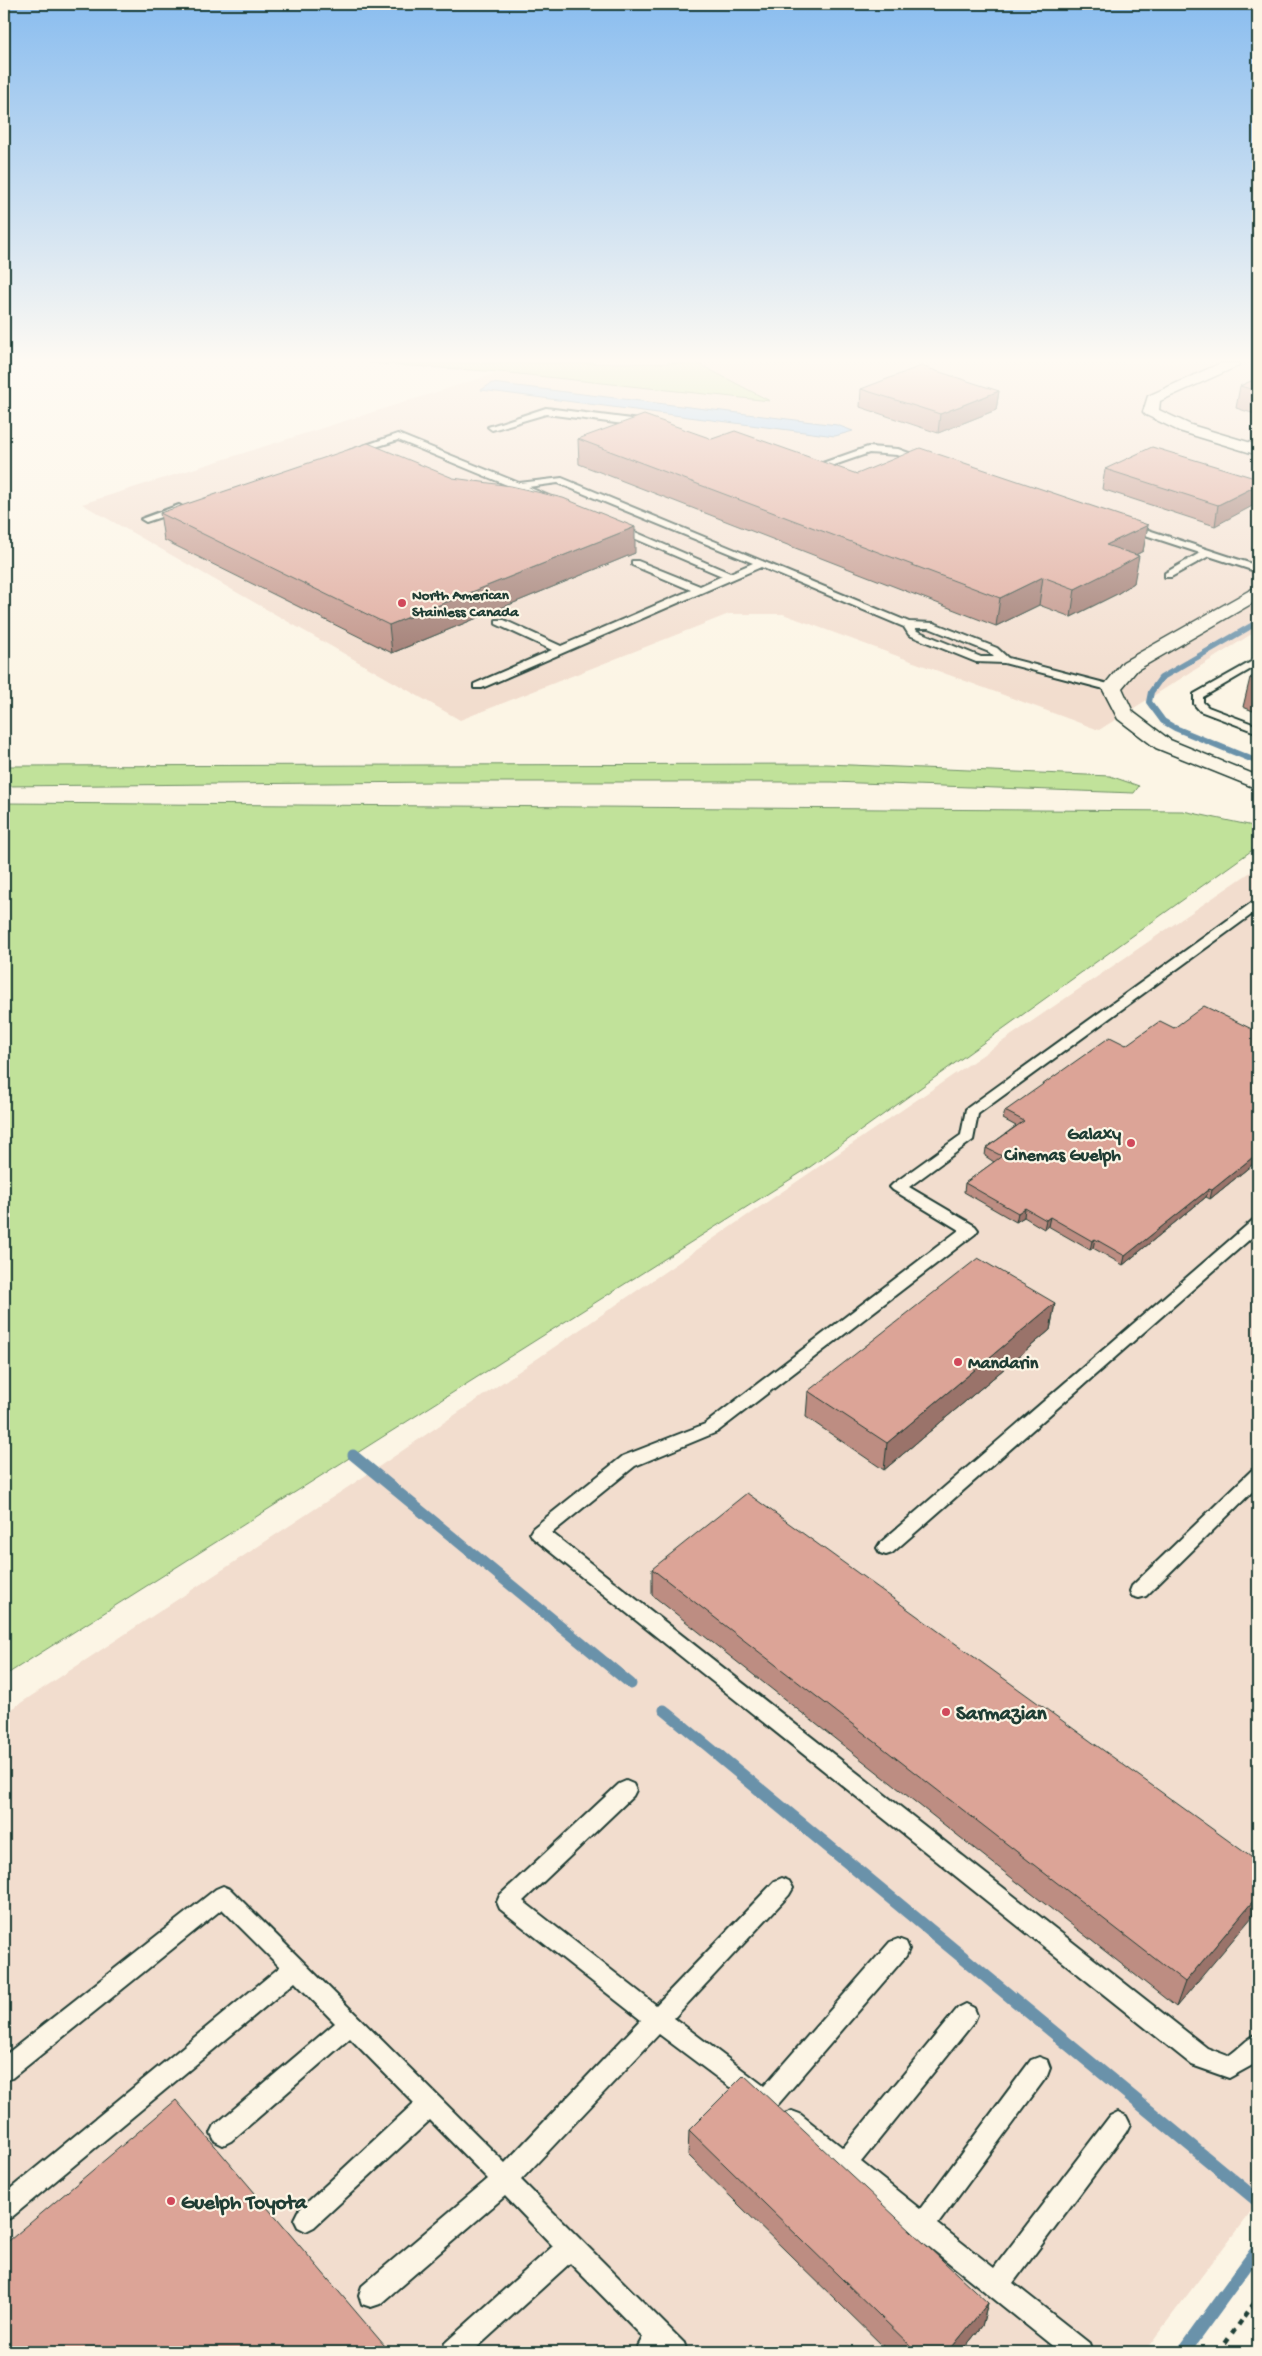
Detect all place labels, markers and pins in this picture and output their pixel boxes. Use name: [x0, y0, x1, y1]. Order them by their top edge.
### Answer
place label: North American Stainless Canada: [412, 587, 519, 622]
marker: North American Stainless Canada: [396, 597, 408, 609]
place label: Galaxy Cinemas Guelph: [1003, 1125, 1121, 1167]
marker: Galaxy Cinemas Guelph: [1125, 1137, 1137, 1149]
place label: Mandarin: [968, 1354, 1039, 1375]
marker: Mandarin: [952, 1356, 964, 1368]
place label: Sarmazian: [956, 1703, 1048, 1728]
marker: Sarmazian: [940, 1706, 952, 1718]
place label: Guelph Toyota: [181, 2192, 308, 2217]
marker: Guelph Toyota: [165, 2195, 177, 2207]

